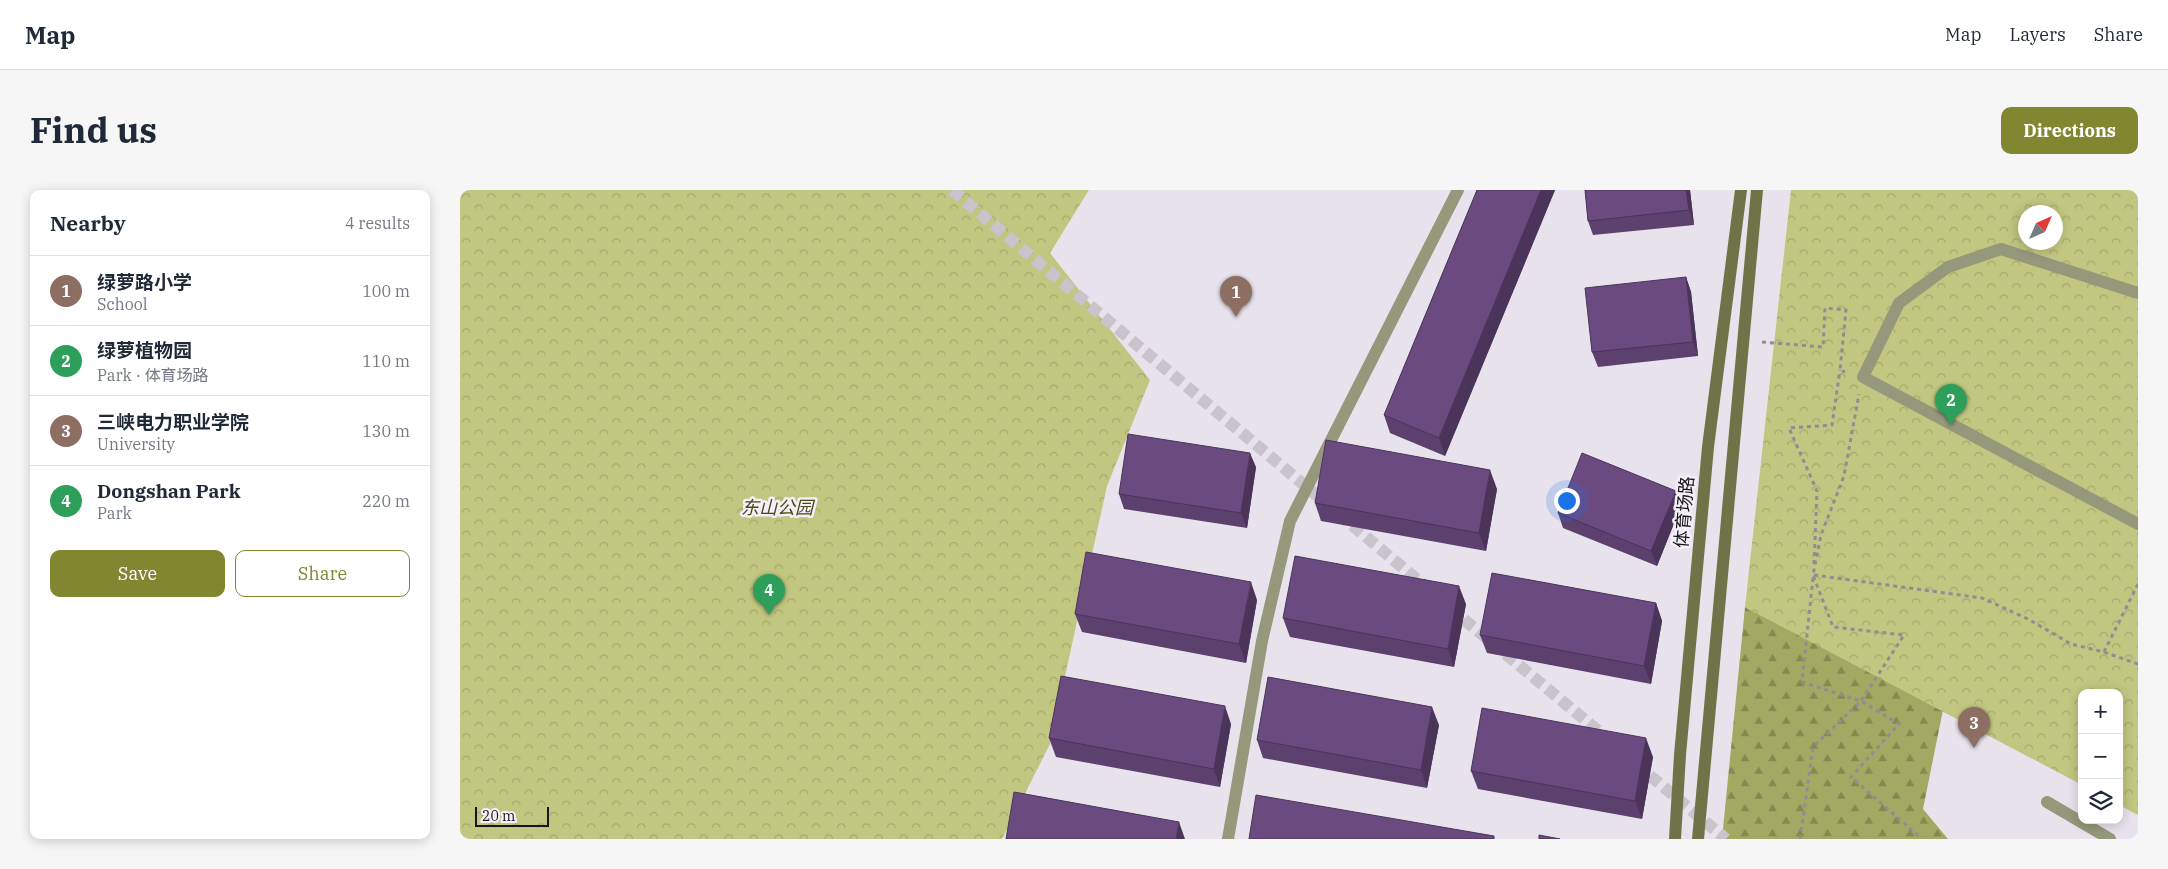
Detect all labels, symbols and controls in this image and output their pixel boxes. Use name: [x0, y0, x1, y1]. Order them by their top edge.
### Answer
text: Map: [25, 19, 75, 51]
text: Map: [1945, 23, 1982, 46]
text: Layers: [2010, 23, 2066, 46]
text: Share: [2094, 23, 2143, 46]
text: Find us: [30, 107, 157, 153]
button: Directions: [2001, 107, 2138, 154]
north arrow: [2018, 205, 2063, 250]
text: Nearby: [50, 209, 126, 237]
text: 4 results: [345, 213, 410, 233]
text: 绿萝路小学: [97, 270, 192, 294]
pin: 1: [1220, 276, 1252, 317]
text: 1: [61, 281, 71, 301]
text: 100 m: [362, 281, 410, 301]
text: School: [97, 294, 148, 314]
text: 绿萝植物园: [97, 338, 192, 362]
text: 2: [61, 351, 71, 371]
text: 110 m: [362, 351, 410, 371]
text: Park · 体育场路: [97, 365, 209, 385]
pin: 2: [1935, 384, 1967, 425]
text: 三峡电力职业学院: [97, 410, 249, 434]
text: 3: [61, 421, 71, 441]
text: 130 m: [362, 421, 410, 441]
text: University: [97, 434, 175, 454]
street label: 体育场路: [1669, 475, 1699, 549]
text: Dongshan Park: [97, 479, 241, 503]
your location: [1554, 488, 1580, 514]
text: 4: [61, 491, 71, 511]
text: 220 m: [362, 491, 410, 511]
park label: 东山公园: [741, 496, 816, 519]
text: Park: [97, 503, 132, 523]
button: Save: [50, 550, 225, 597]
button: Share: [235, 550, 410, 597]
pin: 4: [753, 574, 785, 615]
map controls: [2078, 689, 2123, 824]
button: +: [2078, 689, 2123, 734]
pin: 3: [1958, 707, 1990, 748]
button: −: [2078, 734, 2123, 779]
button: layers: [2078, 779, 2123, 824]
scale bar: [475, 804, 549, 827]
text: 20 m: [482, 807, 515, 825]

